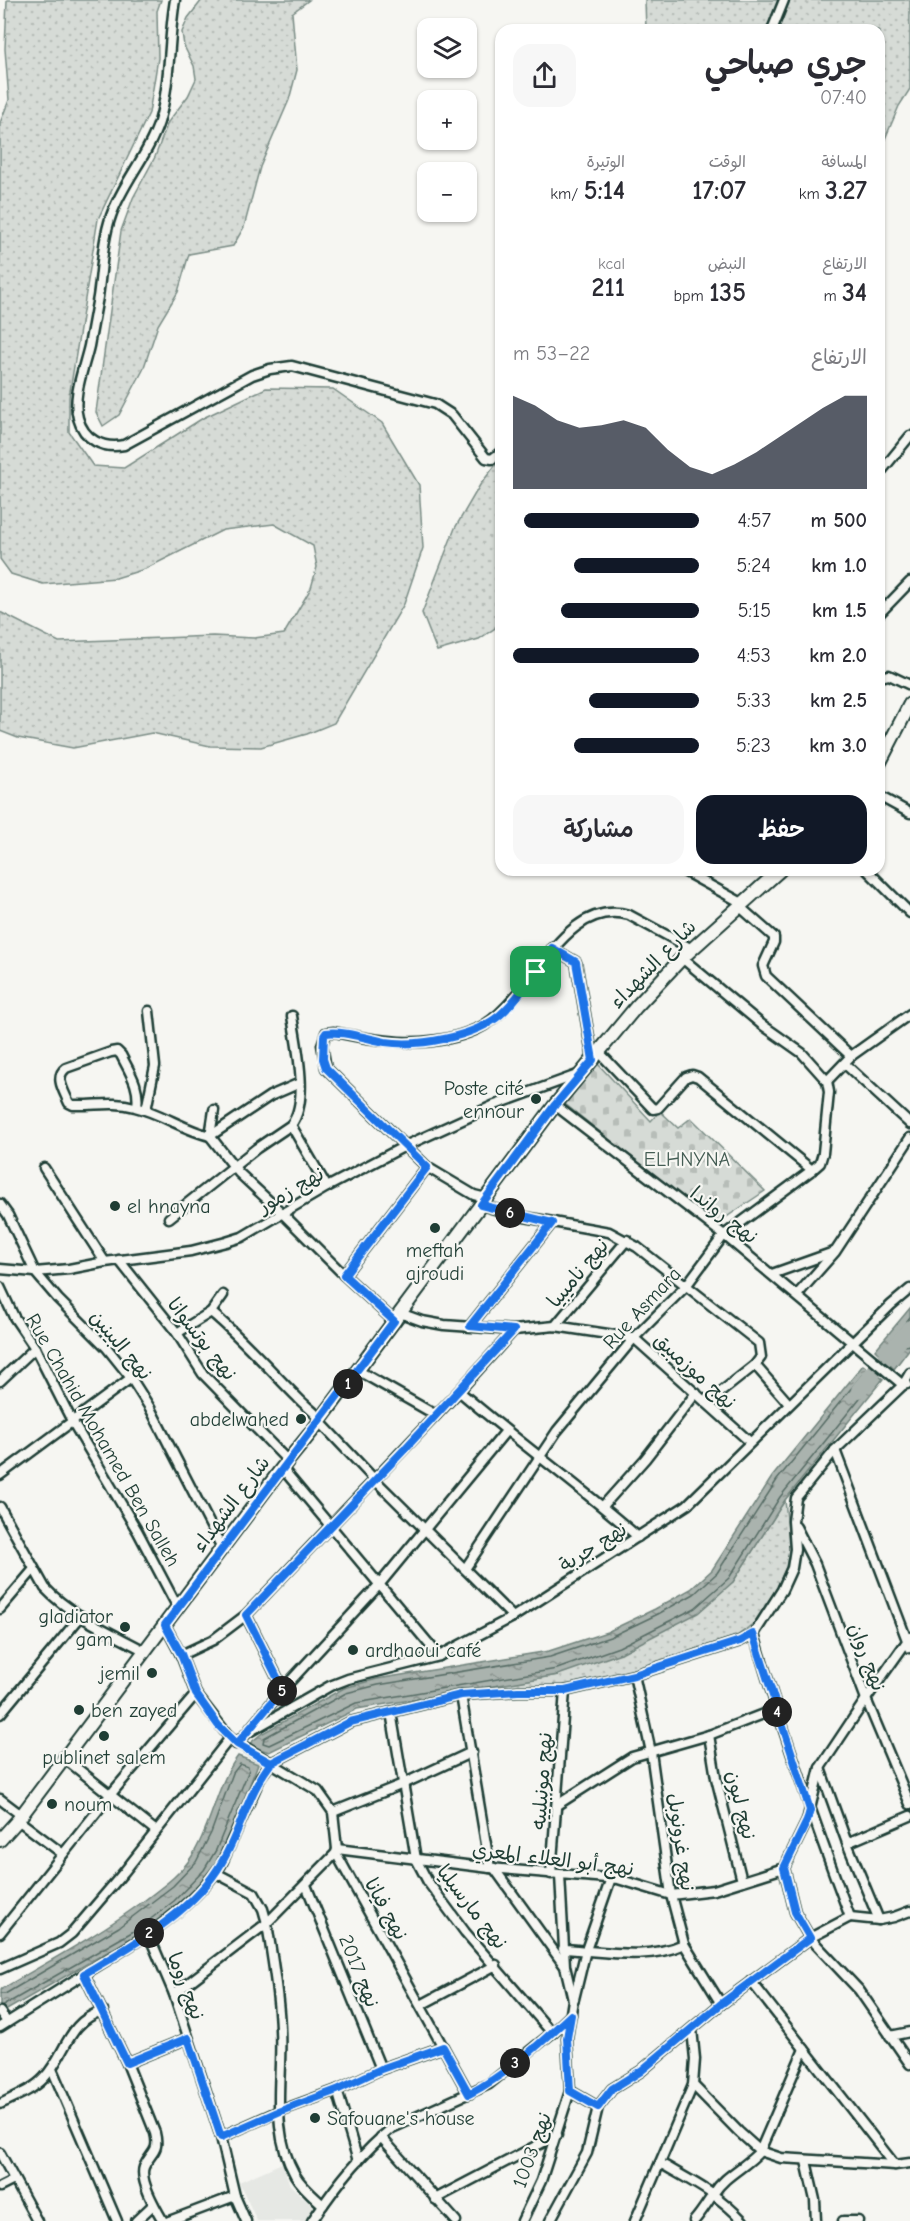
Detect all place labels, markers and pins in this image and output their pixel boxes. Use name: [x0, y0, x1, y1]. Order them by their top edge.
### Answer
pin: [510, 946, 561, 997]
place label: Poste cité ennour: [444, 1077, 524, 1123]
marker: Poste cité ennour: [529, 1092, 543, 1106]
place label: el hnayna: [127, 1195, 211, 1218]
pin: 6: [495, 1198, 525, 1228]
marker: el hnayna: [108, 1199, 122, 1213]
marker: meftah ajroudi: [428, 1221, 442, 1235]
place label: meftah ajroudi: [406, 1239, 464, 1285]
pin: 1: [333, 1369, 363, 1399]
place label: abdelwahed: [190, 1408, 289, 1431]
marker: abdelwahed: [294, 1412, 308, 1426]
place label: gladiator gam: [39, 1605, 113, 1651]
marker: gladiator gam: [118, 1620, 132, 1634]
place label: ardhaoui café: [365, 1639, 481, 1662]
marker: ardhaoui café: [346, 1643, 360, 1657]
place label: jemil: [98, 1662, 140, 1685]
marker: jemil: [145, 1666, 159, 1680]
pin: 5: [267, 1676, 297, 1706]
pin: 4: [762, 1697, 792, 1727]
place label: ben zayed: [91, 1699, 177, 1722]
marker: ben zayed: [72, 1703, 86, 1717]
marker: publinet salem: [97, 1729, 111, 1743]
place label: publinet salem: [42, 1746, 166, 1769]
place label: noum: [64, 1793, 112, 1816]
marker: noum: [45, 1797, 59, 1811]
pin: 2: [134, 1918, 164, 1948]
pin: 3: [500, 2048, 530, 2078]
place label: Safouane's house: [327, 2107, 475, 2130]
marker: Safouane's house: [308, 2111, 322, 2125]

